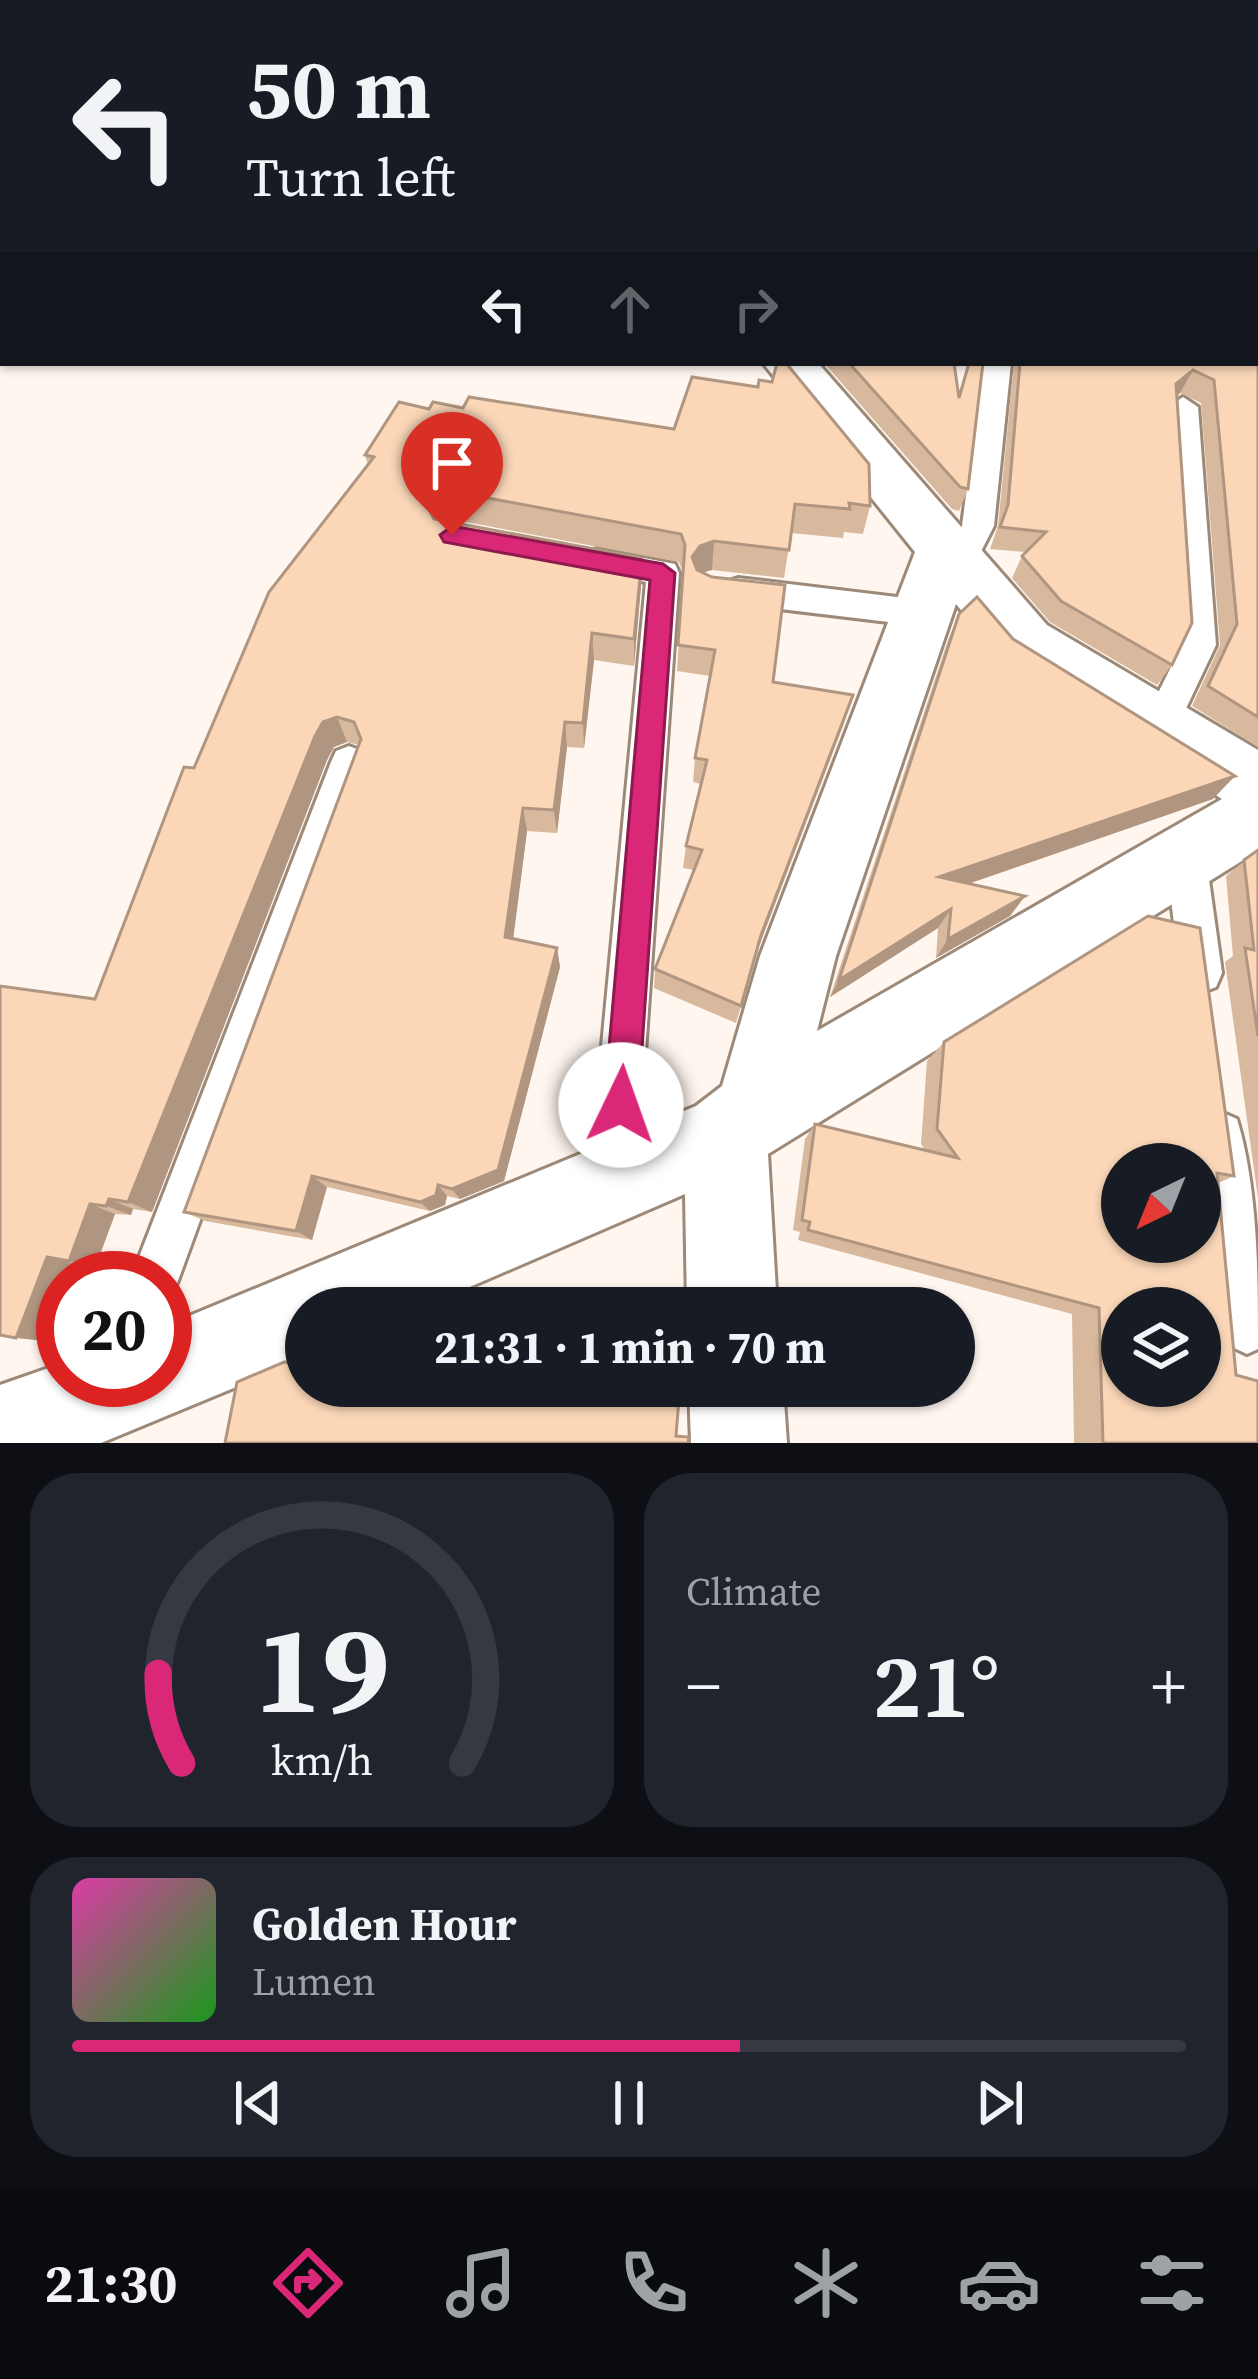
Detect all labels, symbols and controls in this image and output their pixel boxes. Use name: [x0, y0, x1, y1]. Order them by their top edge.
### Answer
text: 50 m: [246, 31, 431, 146]
icon: left: [48, 48, 204, 204]
text: Turn left: [246, 140, 455, 214]
icon: left: [471, 276, 537, 342]
icon: ahead: [597, 276, 663, 342]
icon: right: [723, 276, 789, 342]
pin: [401, 412, 503, 535]
icon: arrive: [419, 430, 485, 496]
position arrow: [558, 1042, 684, 1168]
north arrow: [1101, 1143, 1221, 1263]
map controls: [1101, 1143, 1221, 1407]
speed limit sign: 20: [36, 1251, 192, 1407]
button: layers: [1101, 1287, 1221, 1407]
text: 21:31 · 1 min · 70 m: [434, 1316, 826, 1378]
text: Climate: [686, 1565, 821, 1618]
text: 19: [254, 1583, 390, 1754]
text: 21°: [872, 1624, 1000, 1747]
text: −: [686, 1641, 721, 1731]
text: +: [1151, 1641, 1186, 1731]
text: km/h: [271, 1731, 373, 1789]
text: Golden Hour: [252, 1893, 516, 1955]
text: Lumen: [252, 1955, 376, 2008]
icon: previous: [225, 2070, 291, 2136]
icon: pause: [596, 2070, 662, 2136]
icon: next: [967, 2070, 1033, 2136]
icon: directions: [266, 2241, 350, 2325]
icon: music: [439, 2241, 523, 2325]
icon: phone: [612, 2241, 696, 2325]
icon: climate: [784, 2241, 868, 2325]
icon: car: [957, 2241, 1041, 2325]
icon: filters: [1130, 2241, 1214, 2325]
text: 21:30: [44, 2246, 178, 2320]

